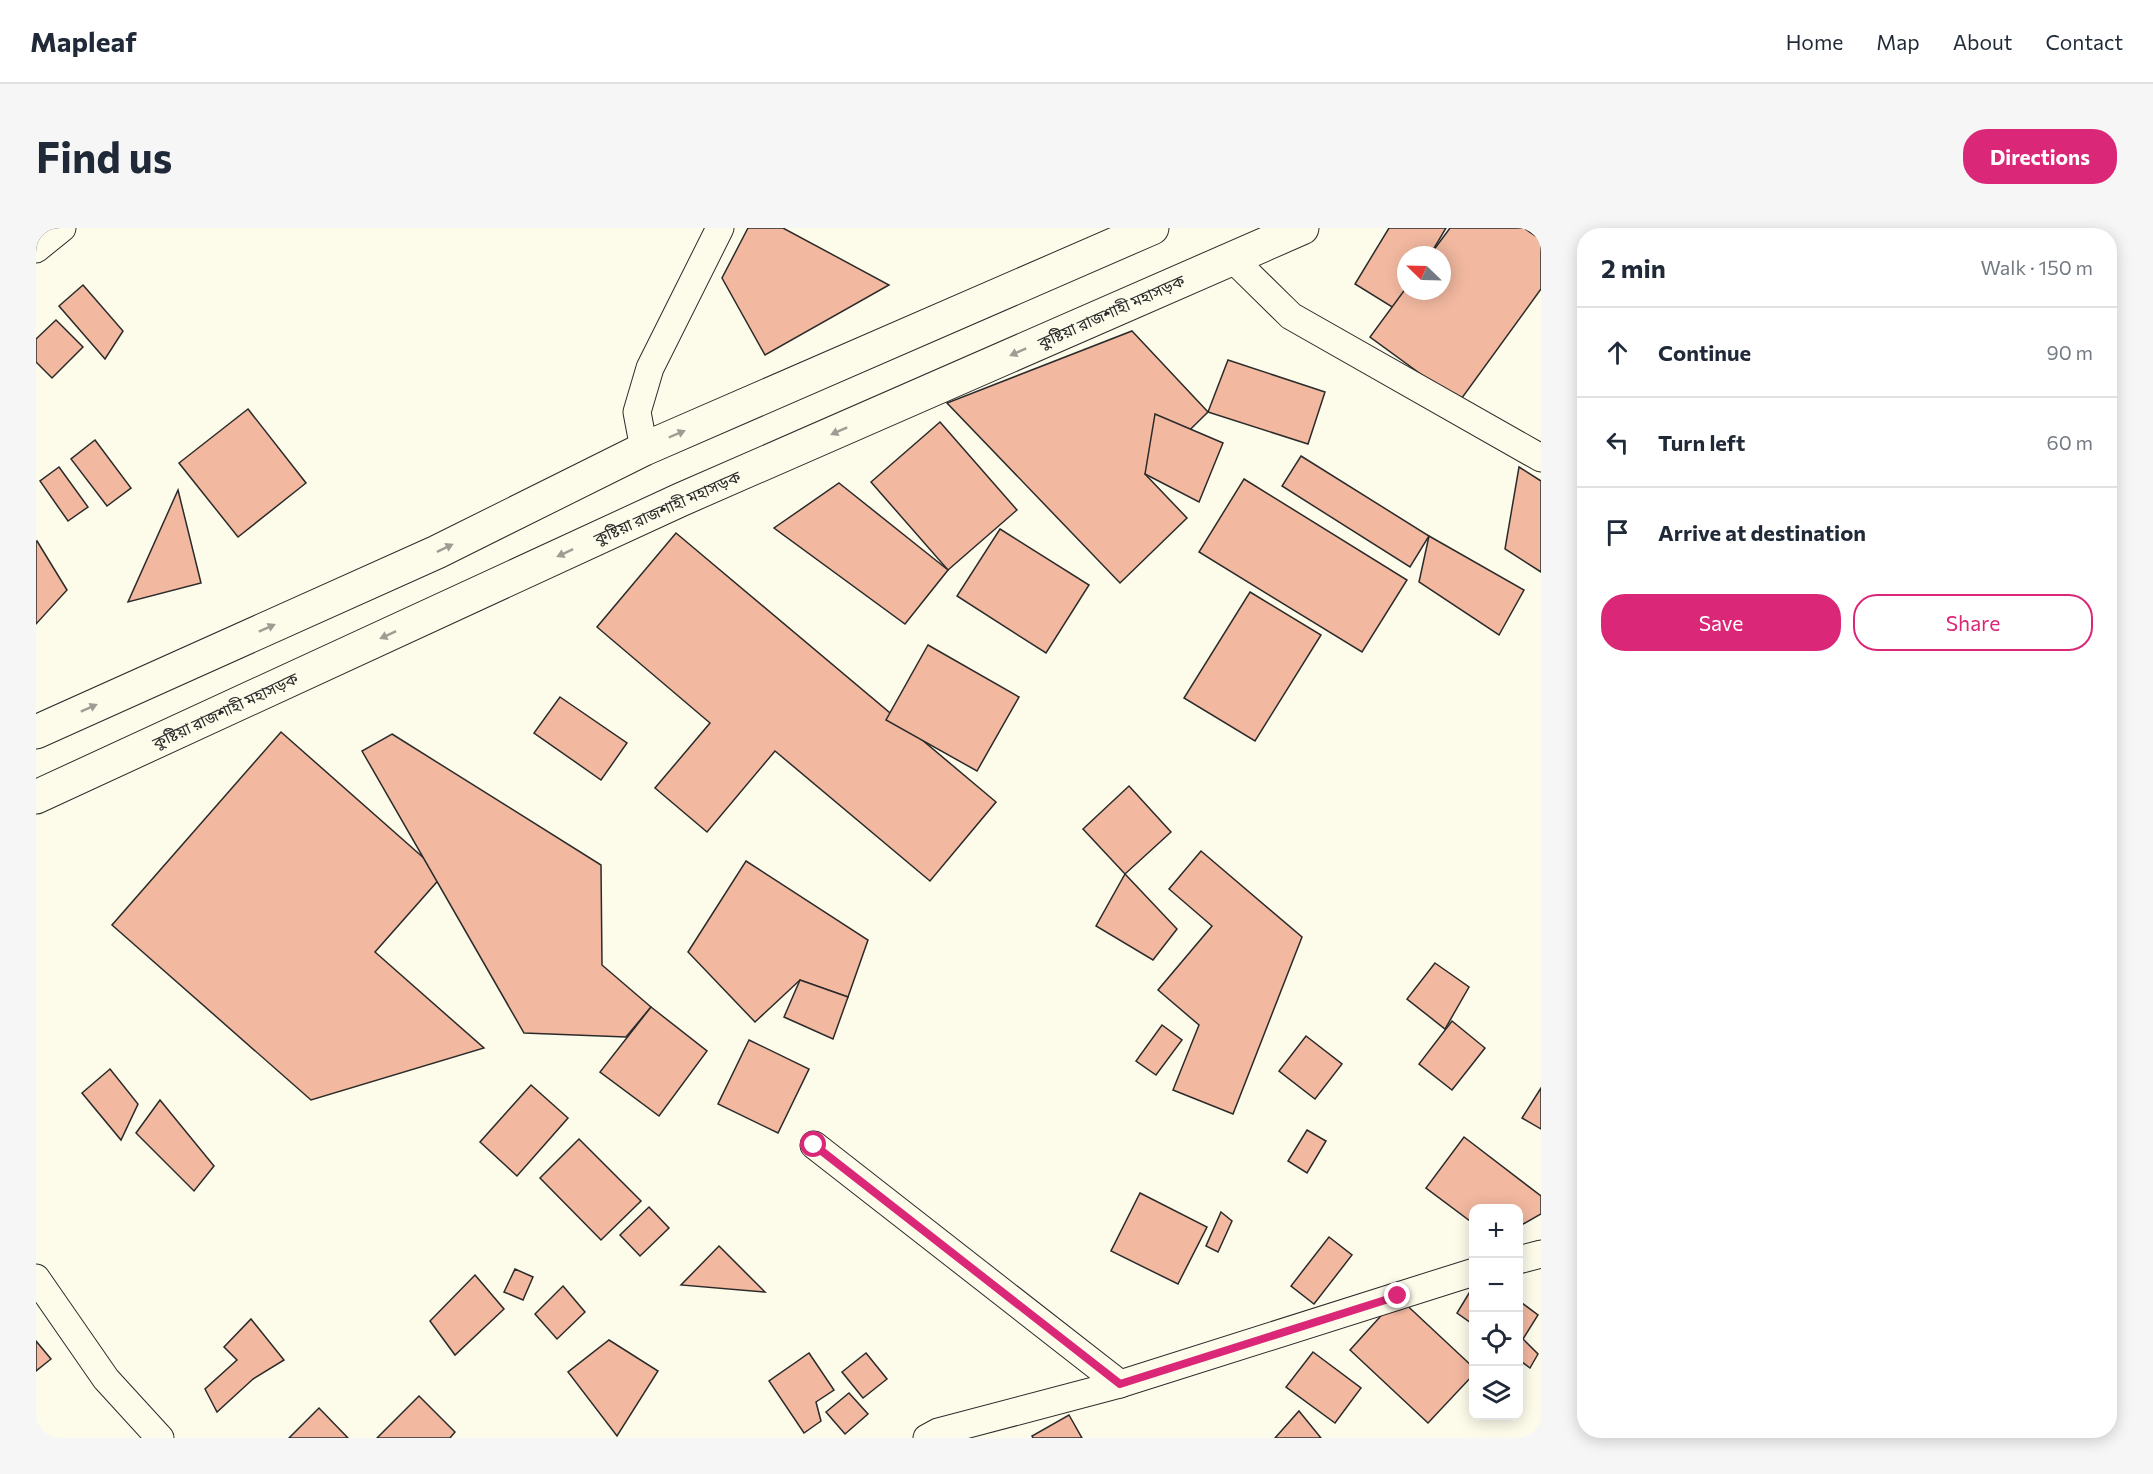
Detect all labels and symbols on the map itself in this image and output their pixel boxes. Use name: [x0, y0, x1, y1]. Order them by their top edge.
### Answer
north arrow: [1397, 246, 1451, 300]
street label: কুষ্টিয়া রাজশাহী মহাসড়ক: [1034, 270, 1189, 353]
one-way arrow: [1009, 348, 1026, 357]
one-way arrow: [831, 426, 848, 435]
one-way arrow: [668, 430, 685, 439]
street label: কুষ্টিয়া রাজশাহী মহাসড়ক: [590, 466, 745, 549]
one-way arrow: [436, 543, 454, 553]
one-way arrow: [557, 549, 574, 558]
one-way arrow: [259, 623, 277, 633]
one-way arrow: [379, 630, 397, 640]
street label: কুষ্টিয়া রাজশাহী মহাসড়ক: [148, 667, 302, 753]
one-way arrow: [81, 703, 99, 713]
route start: [800, 1131, 826, 1157]
route end: [1384, 1282, 1410, 1308]

